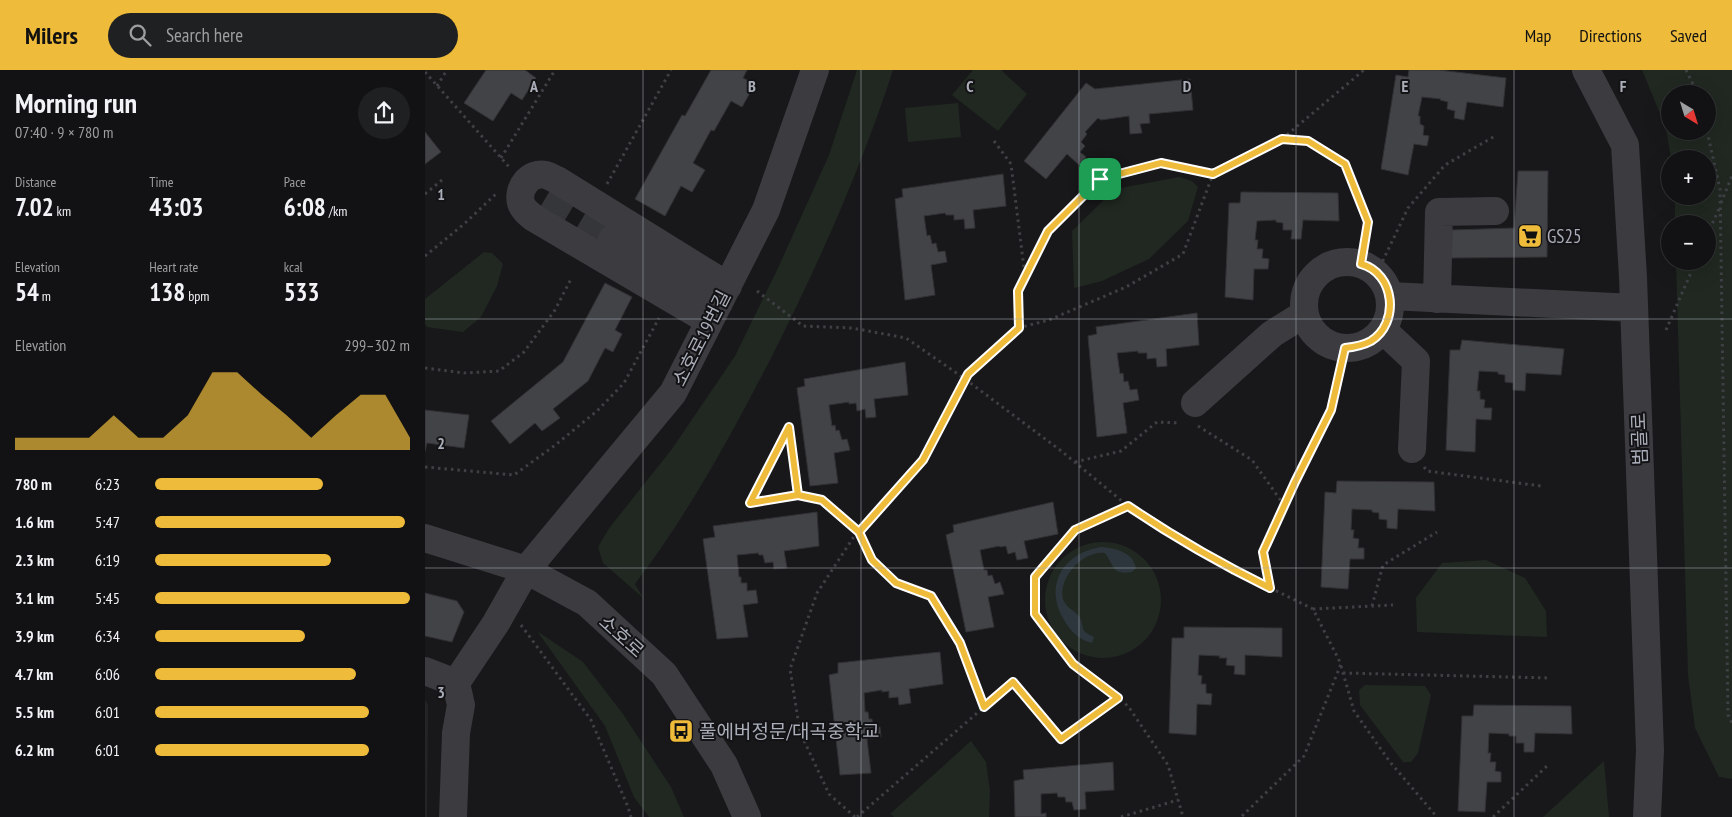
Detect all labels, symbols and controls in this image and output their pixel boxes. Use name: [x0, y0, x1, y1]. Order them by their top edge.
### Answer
search box: [108, 13, 458, 58]
text: Milers: [25, 20, 78, 51]
icon: search: [126, 21, 154, 49]
text: Search here: [166, 23, 243, 47]
text: Map: [1525, 24, 1551, 47]
text: Directions: [1579, 24, 1642, 47]
text: Saved: [1670, 24, 1707, 47]
text: A: [529, 76, 539, 96]
text: B: [748, 76, 756, 96]
text: C: [966, 76, 974, 96]
text: D: [1183, 76, 1192, 96]
text: E: [1402, 76, 1409, 96]
text: F: [1620, 76, 1627, 96]
text: Morning run: [15, 84, 137, 121]
north arrow: [1661, 85, 1716, 140]
map controls: [1661, 85, 1716, 270]
button: share: [358, 87, 410, 139]
text: 07:40 · 9 × 780 m: [15, 122, 113, 142]
button: +: [1661, 150, 1716, 205]
pin: [1079, 158, 1121, 200]
icon: arrive: [1086, 165, 1114, 193]
text: Distance: [15, 173, 56, 191]
text: Time: [149, 173, 174, 191]
text: Pace: [284, 173, 306, 191]
text: 1: [437, 184, 445, 204]
text: 7.02: [15, 191, 54, 223]
text: 43:03: [149, 191, 203, 223]
text: 6:08: [284, 191, 326, 223]
text: km: [54, 202, 71, 220]
text: /km: [326, 202, 347, 220]
button: −: [1661, 215, 1716, 270]
supermarket icon: GS25: [1517, 223, 1543, 249]
place label: GS25: [1547, 224, 1582, 248]
text: Elevation: [15, 258, 60, 276]
text: Heart rate: [149, 258, 198, 276]
text: kcal: [284, 258, 303, 276]
text: 54: [15, 276, 39, 308]
text: 138: [149, 276, 185, 308]
text: 533: [284, 276, 320, 308]
street label: 소호로19번길: [667, 286, 735, 390]
text: m: [39, 287, 51, 305]
text: bpm: [185, 287, 209, 305]
text: Elevation: [15, 335, 66, 355]
text: 299–302 m: [345, 335, 410, 355]
street label: 범골로: [1626, 412, 1652, 466]
text: 2: [437, 433, 445, 453]
text: 780 m: [15, 474, 52, 494]
text: 6:23: [95, 474, 120, 494]
text: 1.6 km: [15, 512, 54, 532]
text: 5:47: [95, 512, 120, 532]
text: 2.3 km: [15, 550, 54, 570]
text: 6:19: [95, 550, 120, 570]
text: 3.1 km: [15, 588, 54, 608]
text: 5:45: [95, 588, 120, 608]
street label: 소호로: [594, 610, 650, 662]
text: 3.9 km: [15, 626, 54, 646]
text: 6:34: [95, 626, 120, 646]
text: 4.7 km: [15, 664, 53, 684]
text: 6:06: [95, 664, 120, 684]
text: 3: [437, 682, 445, 702]
text: 5.5 km: [15, 702, 54, 722]
text: 6:01: [95, 702, 120, 722]
bus stop icon: 풀에버정문/대곡중학교: [668, 718, 694, 744]
place label: 풀에버정문/대곡중학교: [699, 719, 879, 743]
text: 6.2 km: [15, 740, 54, 760]
text: 6:01: [95, 740, 120, 760]

